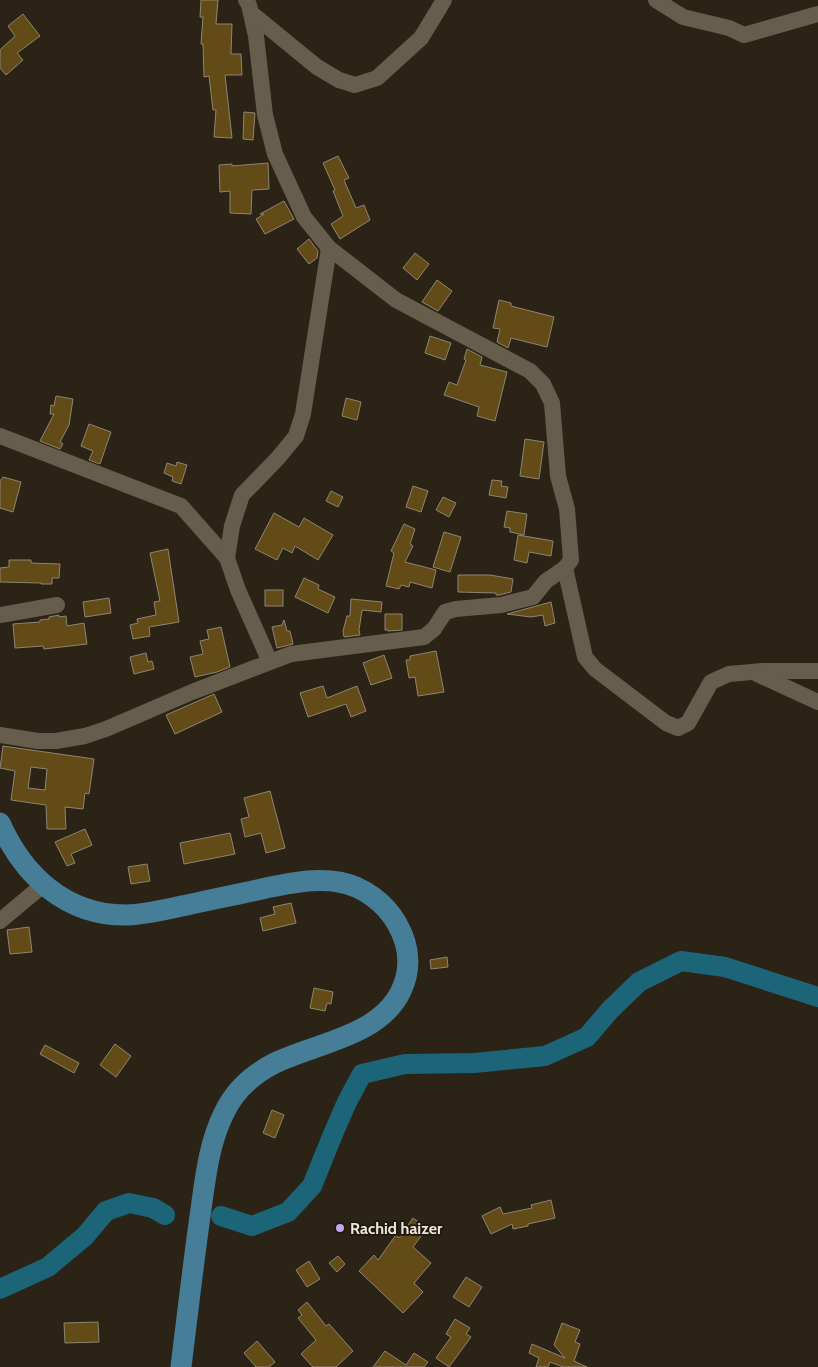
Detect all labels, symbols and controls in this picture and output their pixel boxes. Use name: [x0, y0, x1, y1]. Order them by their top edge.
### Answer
place label: Rachid haizer: [350, 1219, 443, 1238]
marker: Rachid haizer: [334, 1222, 346, 1234]

